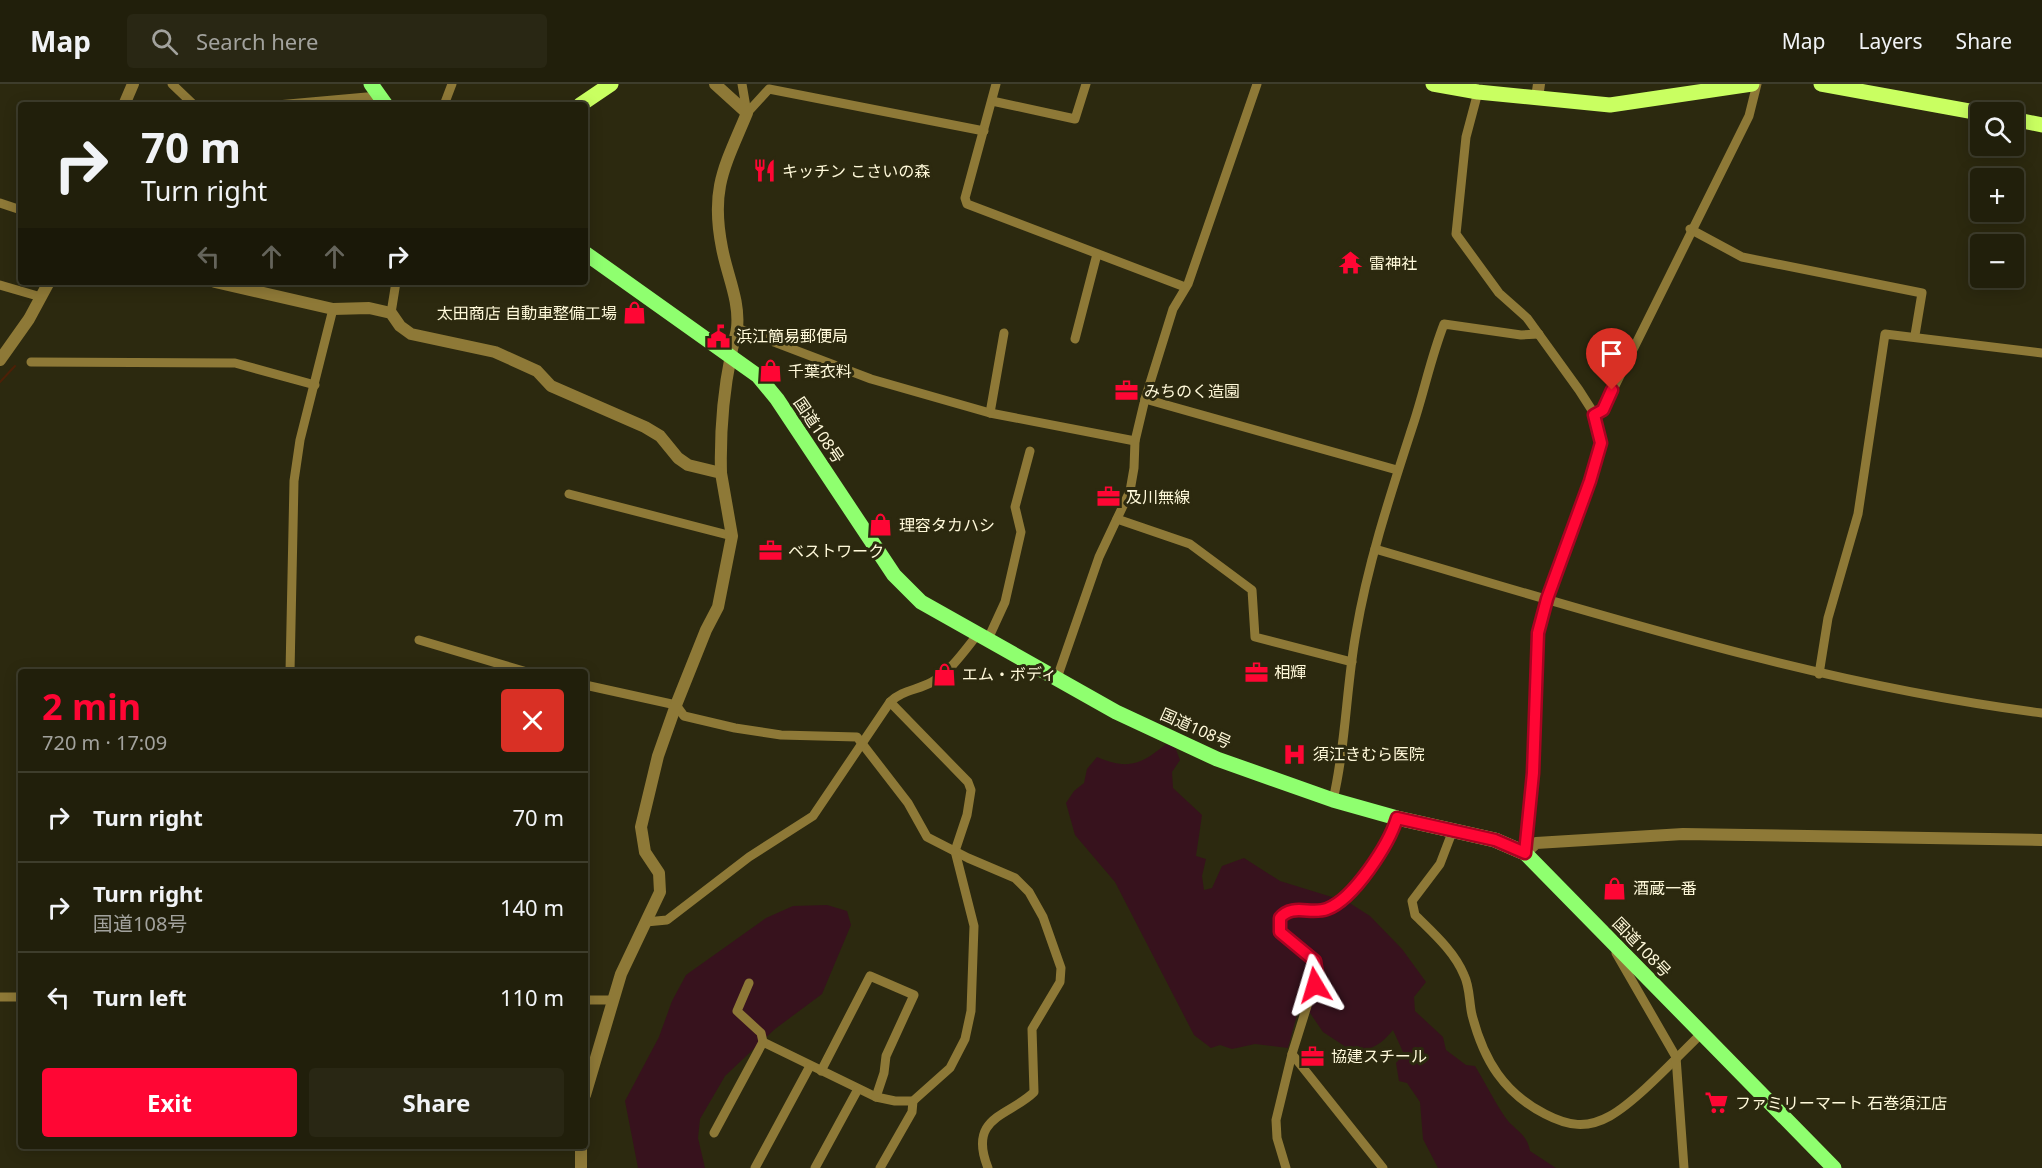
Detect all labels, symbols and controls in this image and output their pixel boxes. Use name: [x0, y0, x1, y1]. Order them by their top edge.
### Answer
search box: [127, 14, 547, 68]
text: Map: [30, 22, 91, 60]
icon: search: [148, 25, 181, 58]
text: Search here: [196, 26, 318, 56]
text: Map: [1782, 27, 1826, 55]
text: Layers: [1859, 27, 1923, 55]
text: Share: [1956, 27, 2012, 55]
map controls: [1970, 102, 2024, 288]
button: search: [1970, 102, 2024, 156]
text: 70 m: [141, 118, 241, 175]
icon: right: [42, 126, 120, 204]
restaurant icon: キッチン こさいの森: [751, 158, 777, 184]
place label: キッチン こさいの森: [782, 160, 930, 182]
button: +: [1970, 168, 2024, 222]
text: Turn right: [141, 172, 267, 209]
button: −: [1970, 234, 2024, 288]
icon: left: [192, 240, 225, 273]
icon: ahead: [255, 240, 288, 273]
icon: ahead: [318, 240, 351, 273]
icon: right: [381, 240, 414, 273]
temple icon: 雷神社: [1338, 250, 1364, 276]
place label: 雷神社: [1369, 252, 1417, 274]
shop icon: 太田商店 自動車整備工場: [622, 300, 648, 326]
place label: 太田商店 自動車整備工場: [437, 302, 617, 324]
public building icon: 浜江簡易郵便局: [705, 323, 731, 349]
place label: 浜江簡易郵便局: [736, 325, 848, 347]
pin: [1586, 328, 1637, 390]
icon: arrive: [1595, 337, 1628, 370]
shop icon: 千葉衣料: [757, 358, 783, 384]
place label: 千葉衣料: [788, 360, 852, 382]
office icon: みちのく造園: [1113, 378, 1139, 404]
place label: みちのく造園: [1144, 380, 1240, 402]
street label: 国道108号: [789, 393, 849, 467]
office icon: 及川無線: [1095, 484, 1121, 510]
place label: 及川無線: [1126, 486, 1190, 508]
shop icon: 理容タカハシ: [868, 512, 894, 538]
place label: 理容タカハシ: [899, 514, 995, 536]
office icon: ベストワーク: [757, 538, 783, 564]
place label: ベストワーク: [788, 540, 884, 562]
office icon: 相輝: [1243, 659, 1269, 685]
shop icon: エム・ボディ: [931, 661, 957, 687]
place label: 相輝: [1274, 661, 1306, 683]
place label: エム・ボディ: [962, 663, 1057, 685]
text: 2 min: [42, 682, 141, 731]
button: close: [501, 689, 564, 752]
street label: 国道108号: [1157, 703, 1235, 753]
text: 720 m · 17:09: [42, 729, 167, 756]
hospital icon: 須江きむら医院: [1282, 741, 1308, 767]
place label: 須江きむら医院: [1313, 743, 1425, 765]
icon: right: [42, 801, 75, 834]
text: Turn right: [93, 802, 203, 832]
text: 70 m: [513, 802, 564, 832]
shop icon: 酒蔵一番: [1602, 875, 1628, 901]
place label: 酒蔵一番: [1633, 877, 1697, 899]
text: Turn right: [93, 878, 203, 908]
icon: right: [42, 891, 75, 924]
text: 140 m: [500, 892, 564, 922]
text: 国道108号: [93, 910, 187, 937]
street label: 国道108号: [1608, 912, 1676, 982]
position arrow: [1283, 953, 1347, 1017]
icon: left: [42, 981, 75, 1014]
text: Turn left: [93, 982, 187, 1012]
text: 110 m: [500, 982, 564, 1012]
office icon: 協建スチール: [1300, 1043, 1326, 1069]
place label: 協建スチール: [1331, 1045, 1427, 1067]
button: Exit: [42, 1068, 297, 1137]
button: Share: [309, 1068, 564, 1137]
supermarket icon: ファミリーマート 石巻須江店: [1704, 1090, 1730, 1116]
place label: ファミリーマート 石巻須江店: [1735, 1092, 1947, 1114]

